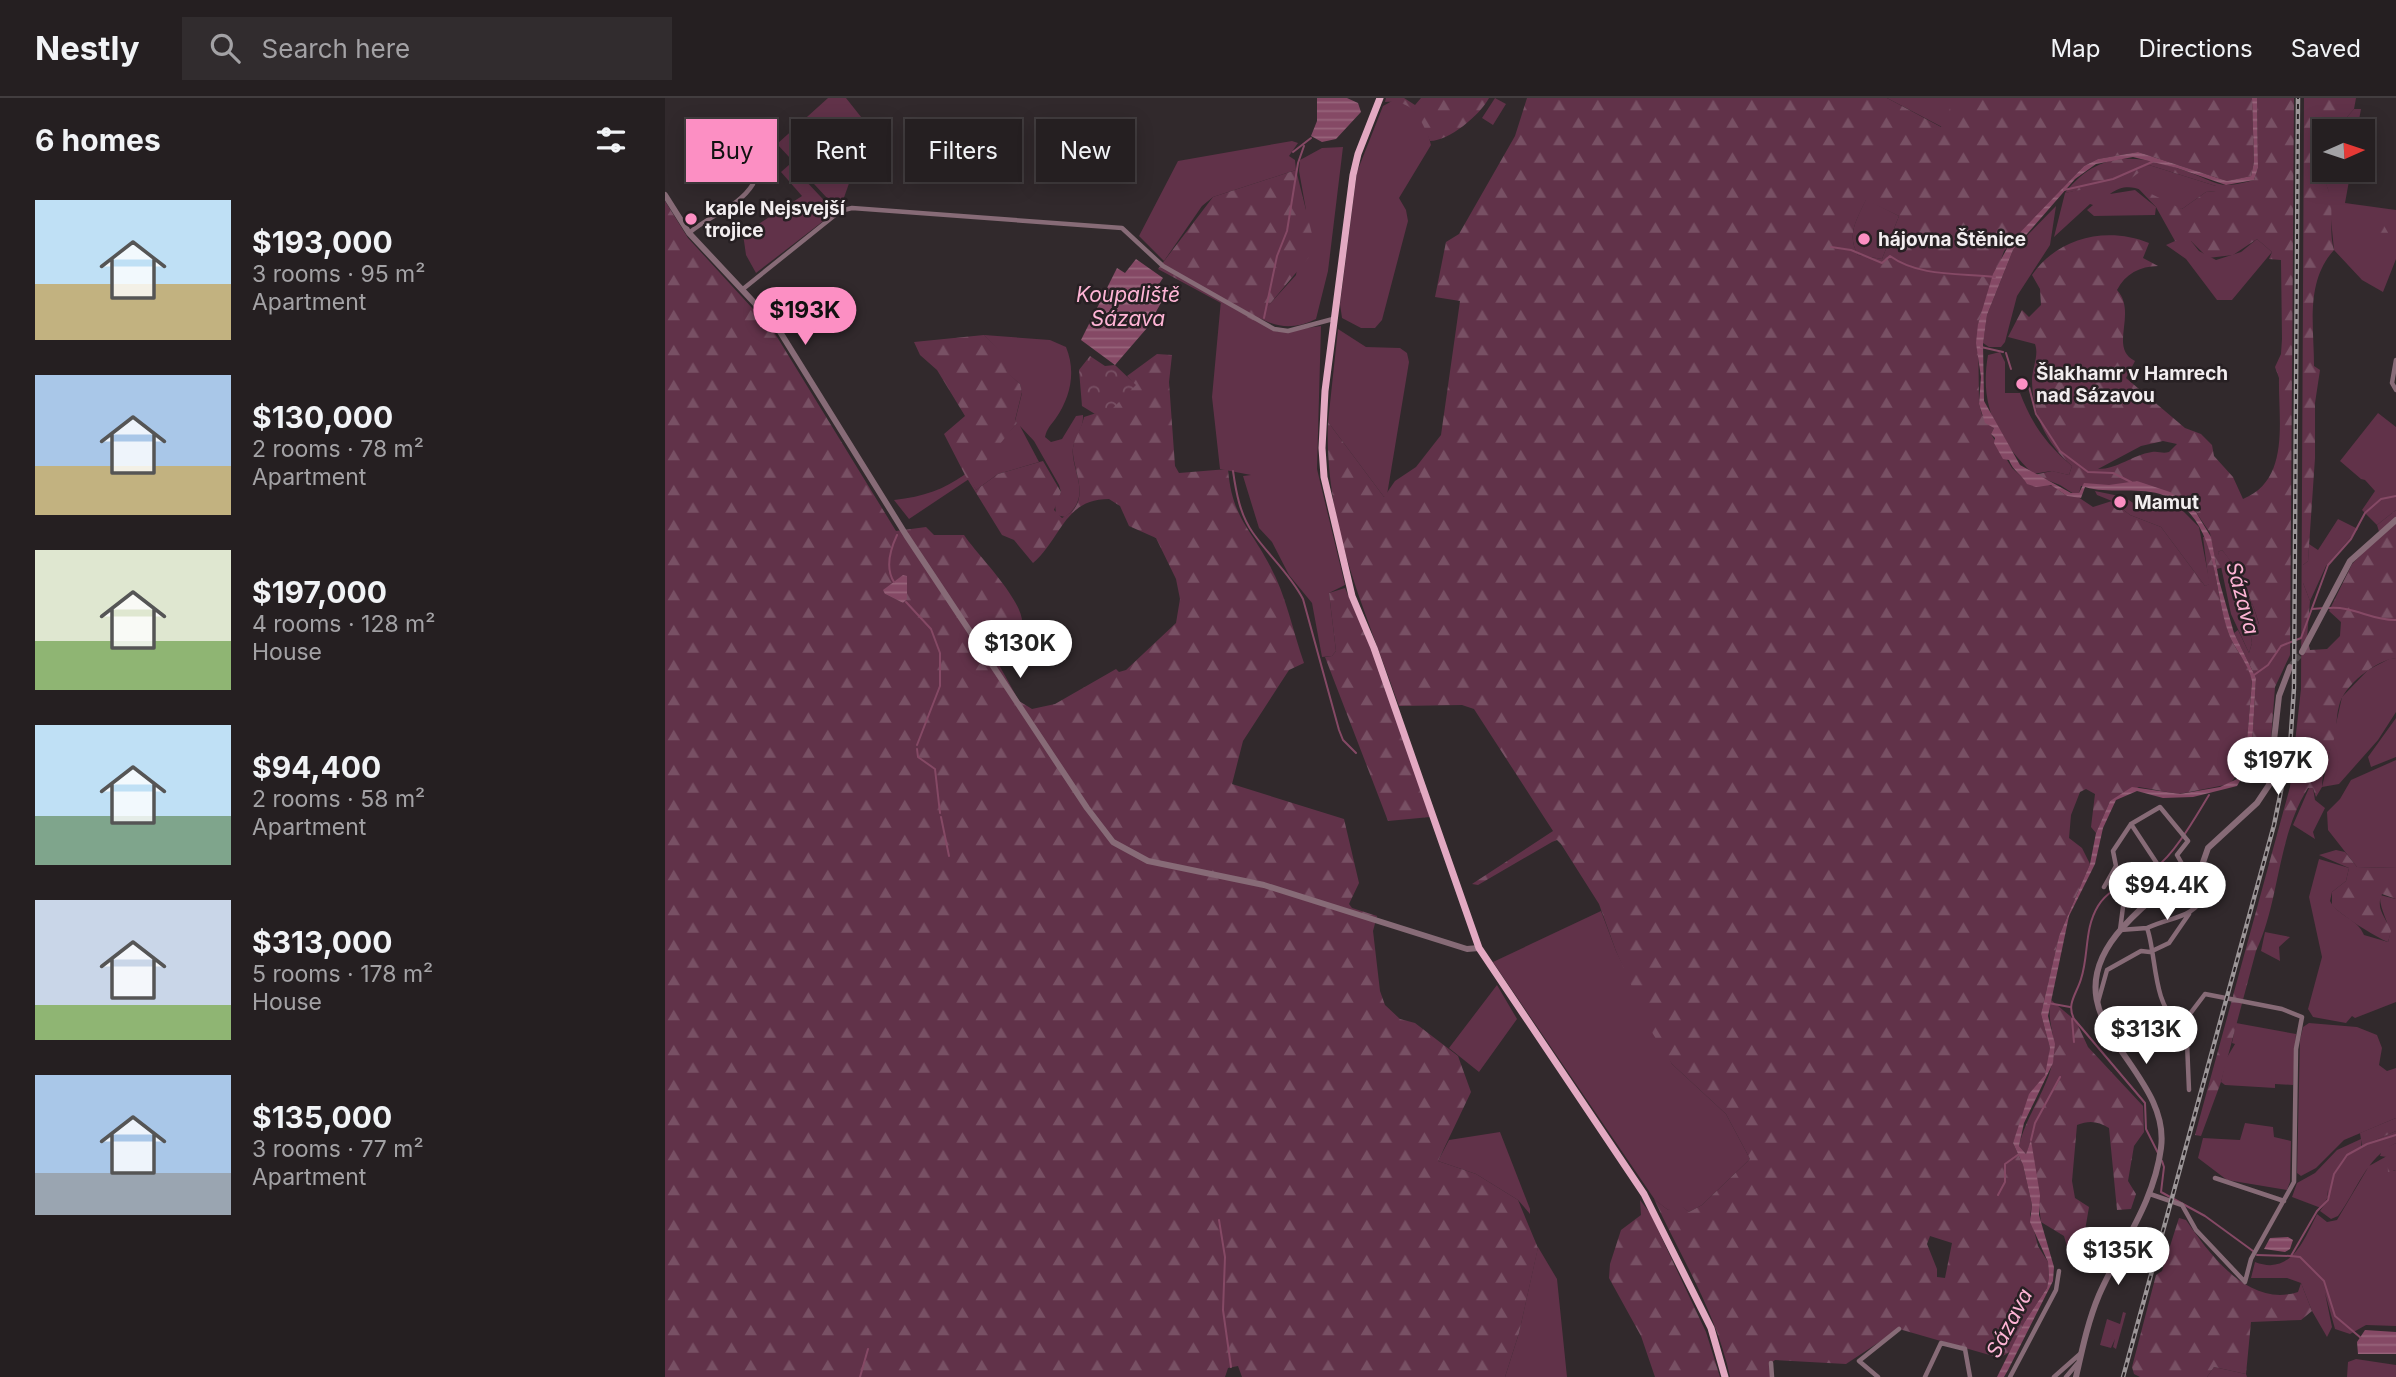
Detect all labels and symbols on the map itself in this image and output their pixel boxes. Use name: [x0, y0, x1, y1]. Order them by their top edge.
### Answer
north arrow: [2312, 119, 2375, 182]
place label: kaple Nejsvejší trojice: [705, 197, 846, 242]
marker: kaple Nejsvejší trojice: [683, 211, 699, 227]
place label: hájovna Štěnice: [1878, 228, 2026, 251]
marker: hájovna Štěnice: [1856, 231, 1872, 247]
water label: Koupaliště Sázava: [1076, 282, 1180, 331]
pin: $193K: [756, 288, 854, 347]
place label: Šlakhamr v Hamrech nad Sázavou: [2036, 362, 2228, 407]
marker: Šlakhamr v Hamrech nad Sázavou: [2014, 376, 2030, 392]
place label: Mamut: [2134, 491, 2199, 514]
marker: Mamut: [2112, 494, 2128, 510]
water label: Sázava: [2221, 559, 2265, 637]
pin: $130K: [971, 620, 1069, 680]
pin: $197K: [2229, 738, 2327, 797]
pin: $94.4K: [2110, 862, 2224, 922]
pin: $313K: [2097, 1006, 2195, 1066]
pin: $135K: [2069, 1228, 2167, 1287]
water label: Sázava: [1980, 1284, 2038, 1362]

